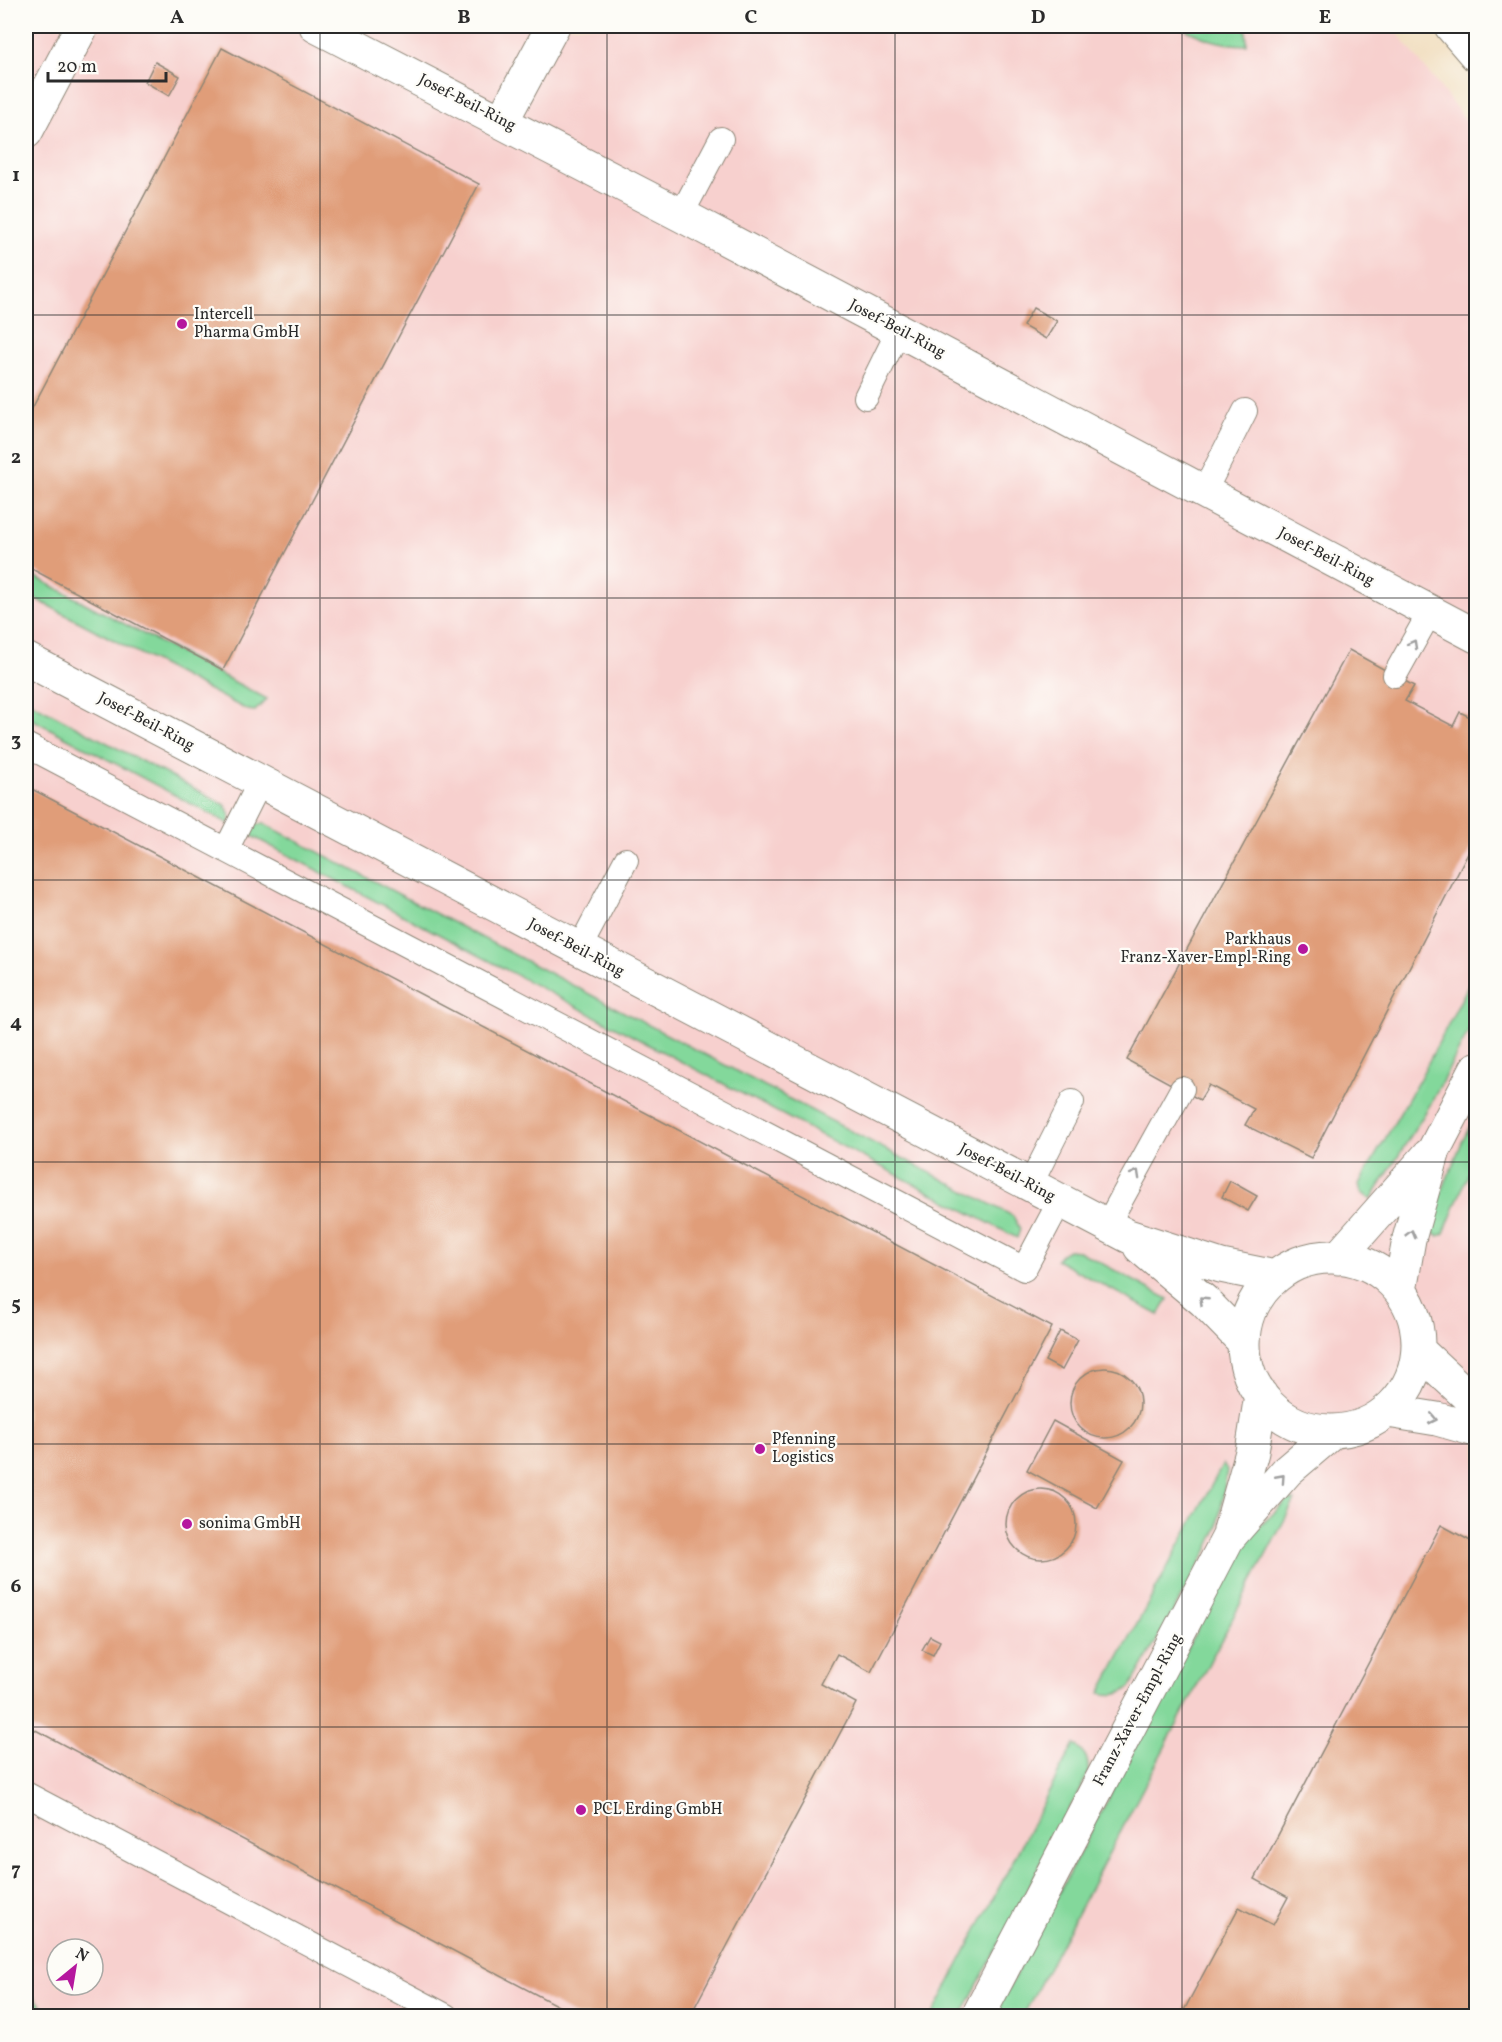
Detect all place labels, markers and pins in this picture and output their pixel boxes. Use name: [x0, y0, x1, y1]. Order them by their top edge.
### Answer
place label: Intercell Pharma GmbH: [194, 304, 300, 344]
marker: Intercell Pharma GmbH: [175, 317, 189, 331]
place label: Parkhaus Franz-Xaver-Empl-Ring: [1121, 929, 1291, 969]
marker: Parkhaus Franz-Xaver-Empl-Ring: [1296, 942, 1310, 956]
place label: Pfenning Logistics: [772, 1429, 836, 1469]
marker: Pfenning Logistics: [753, 1442, 767, 1456]
place label: sonima GmbH: [199, 1513, 301, 1535]
marker: sonima GmbH: [180, 1517, 194, 1531]
place label: PCL Erding GmbH: [593, 1799, 723, 1821]
marker: PCL Erding GmbH: [574, 1803, 588, 1817]

